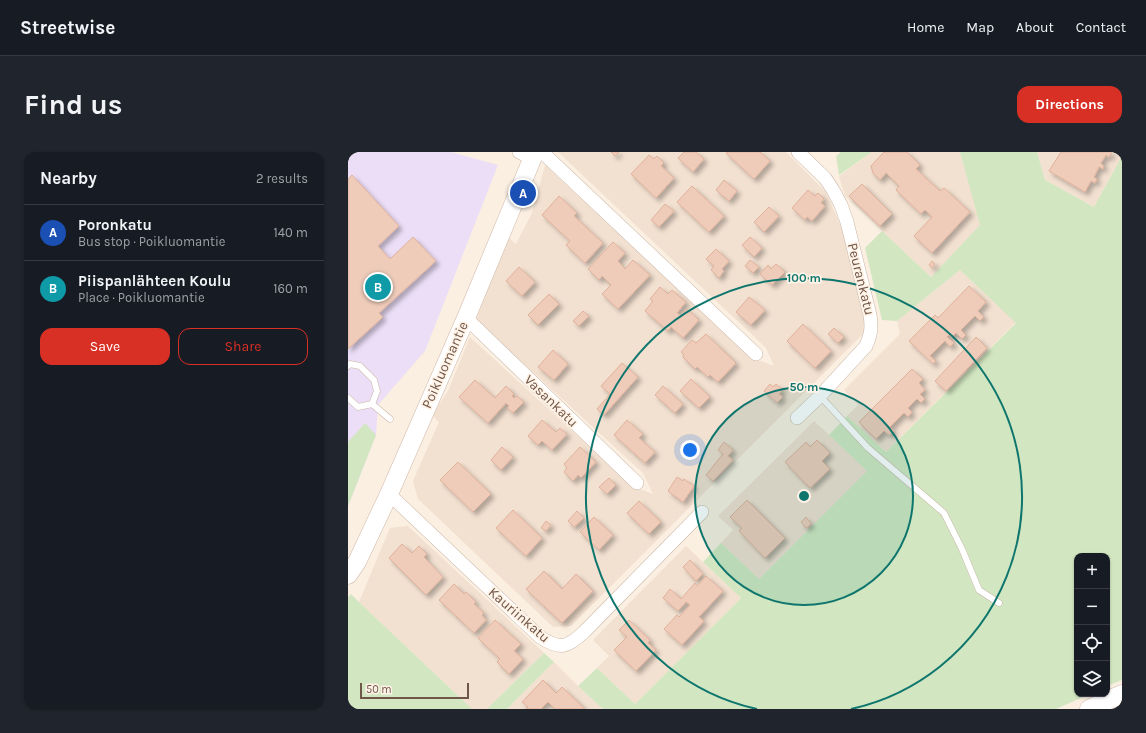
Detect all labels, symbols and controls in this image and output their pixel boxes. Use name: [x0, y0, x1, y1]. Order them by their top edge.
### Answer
text: Streetwise: [20, 17, 115, 39]
text: Home: [907, 19, 944, 36]
text: Map: [966, 19, 994, 36]
text: About: [1016, 19, 1054, 36]
text: Contact: [1076, 19, 1126, 36]
button: Directions: [1017, 86, 1122, 123]
text: Find us: [24, 88, 123, 121]
text: Nearby: [40, 168, 97, 188]
text: 2 results: [256, 171, 308, 186]
pin: A: [510, 178, 536, 208]
text: Poronkatu: [78, 216, 152, 234]
text: A: [49, 225, 57, 240]
text: 140 m: [273, 225, 308, 240]
text: Bus stop · Poikluomantie: [78, 234, 226, 249]
street label: Peurankatu: [844, 241, 878, 317]
text: 100 m: [787, 271, 821, 285]
text: Piispanlähteen Koulu: [78, 272, 231, 290]
pin: B: [365, 272, 391, 302]
text: B: [49, 281, 57, 296]
text: 160 m: [273, 281, 308, 296]
text: Place · Poikluomantie: [78, 290, 205, 305]
street label: Poikluomantie: [418, 319, 472, 411]
button: Save: [40, 328, 170, 365]
button: Share: [178, 328, 308, 365]
street label: Vasankatu: [521, 371, 581, 431]
text: 50 m: [790, 380, 819, 394]
your location: [680, 440, 700, 460]
centre of rings: [797, 489, 811, 503]
map controls: [1074, 553, 1110, 697]
button: +: [1074, 553, 1110, 589]
street label: Kauriinkatu: [485, 584, 553, 646]
button: −: [1074, 589, 1110, 625]
button: locate: [1074, 625, 1110, 661]
button: layers: [1074, 661, 1110, 697]
scale bar: [360, 681, 469, 700]
text: 50 m: [366, 683, 392, 696]

